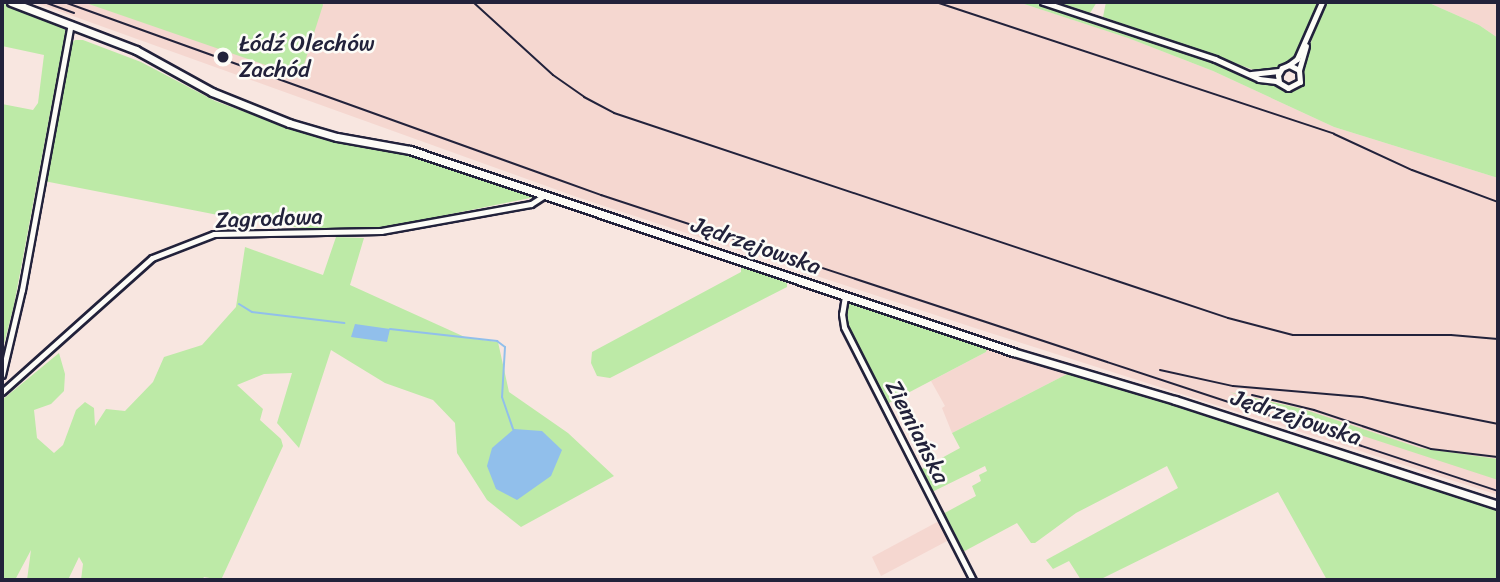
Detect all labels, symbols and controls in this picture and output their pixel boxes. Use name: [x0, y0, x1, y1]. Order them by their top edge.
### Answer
place label: Łódź Olechów Zachód: [239, 30, 375, 84]
marker: Łódź Olechów Zachód: [213, 47, 233, 67]
street label: Zagrodowa: [215, 203, 323, 235]
street label: Jędrzejowska: [688, 211, 824, 281]
street label: Ziemiańska: [879, 375, 955, 489]
street label: Jędrzejowska: [1227, 384, 1365, 452]

